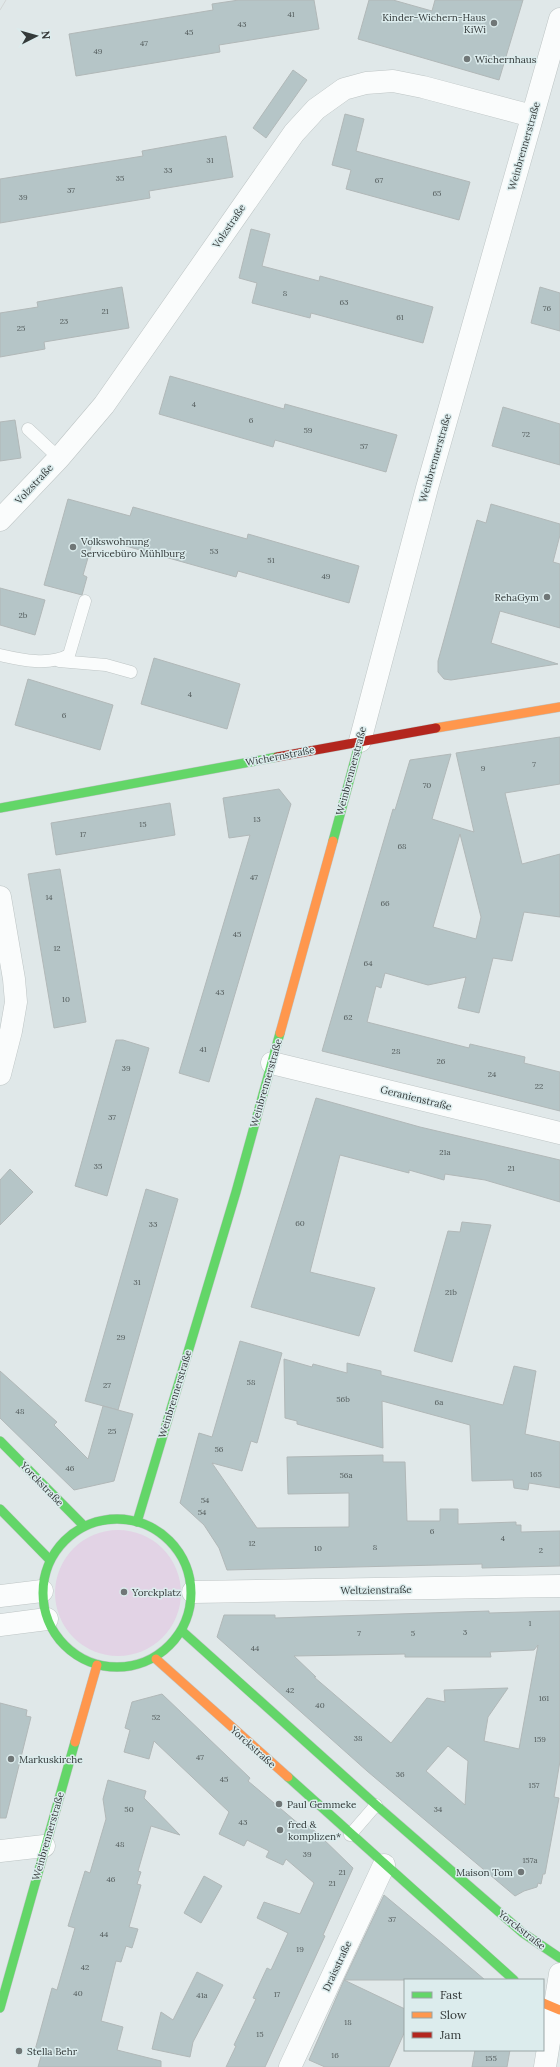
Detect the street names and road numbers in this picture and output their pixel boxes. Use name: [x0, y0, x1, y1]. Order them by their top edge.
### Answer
street label: Weinbrennerstraße: [505, 100, 543, 192]
street label: Volzstraße: [209, 201, 249, 251]
street label: Weinbrennerstraße: [416, 412, 454, 504]
street label: Volzstraße: [12, 461, 56, 507]
street label: Weinbrennerstraße: [333, 725, 369, 817]
street label: Wichernstraße: [244, 743, 316, 769]
street label: Weinbrennerstraße: [247, 1037, 285, 1129]
street label: Geranienstraße: [379, 1083, 454, 1113]
street label: Weinbrennerstraße: [155, 1348, 195, 1440]
street label: Yorckstraße: [17, 1458, 67, 1509]
street label: Weltzienstraße: [340, 1583, 412, 1597]
street label: Yorckstraße: [227, 1723, 279, 1771]
street label: Weinbrennerstraße: [29, 1790, 67, 1882]
street label: Yorckstraße: [495, 1907, 549, 1953]
street label: Draisstraße: [320, 1938, 355, 1993]

